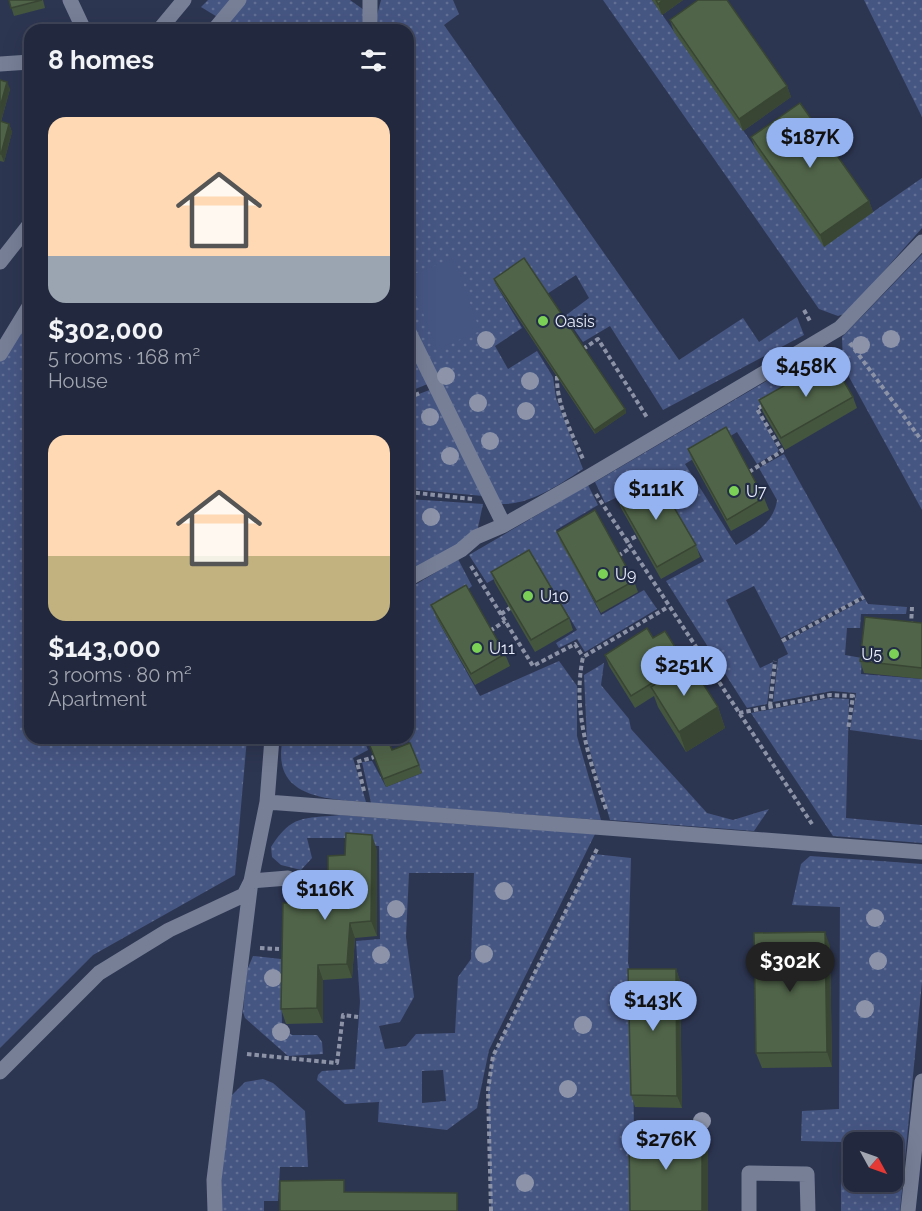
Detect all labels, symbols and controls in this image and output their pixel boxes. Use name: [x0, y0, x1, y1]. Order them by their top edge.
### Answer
icon: filters: [357, 44, 390, 77]
text: 8 homes: [48, 45, 154, 75]
pin: $187K: [768, 118, 852, 169]
text: $187K: [780, 125, 840, 149]
icon: home: [165, 156, 273, 264]
place label: Oasis: [555, 312, 595, 331]
marker: Oasis: [536, 314, 550, 328]
text: $302,000: [48, 315, 163, 345]
text: 5 rooms · 168 m²: [48, 345, 200, 369]
pin: $458K: [764, 347, 848, 398]
text: $458K: [776, 354, 836, 378]
text: House: [48, 369, 108, 393]
pin: $111K: [614, 470, 698, 521]
icon: home: [165, 474, 273, 582]
text: $111K: [628, 477, 684, 501]
place label: U7: [746, 482, 767, 501]
marker: U7: [727, 484, 741, 498]
place label: U9: [615, 565, 636, 584]
marker: U9: [596, 567, 610, 581]
place label: U10: [540, 587, 569, 606]
marker: U10: [521, 589, 535, 603]
text: $143,000: [48, 633, 161, 663]
place label: U11: [489, 639, 515, 658]
marker: U11: [470, 641, 484, 655]
place label: U5: [861, 645, 882, 664]
pin: $251K: [642, 646, 726, 697]
marker: U5: [887, 647, 901, 661]
text: $251K: [655, 653, 713, 677]
text: 3 rooms · 80 m²: [48, 663, 192, 687]
text: Apartment: [48, 687, 147, 711]
pin: $116K: [283, 870, 367, 921]
text: $116K: [296, 877, 354, 901]
pin: $302K: [748, 942, 832, 993]
text: $302K: [760, 949, 820, 973]
pin: $143K: [611, 981, 695, 1032]
text: $143K: [624, 988, 682, 1012]
pin: $276K: [624, 1120, 708, 1171]
text: $276K: [636, 1127, 696, 1151]
north arrow: [843, 1132, 903, 1192]
map controls: [843, 1132, 903, 1192]

